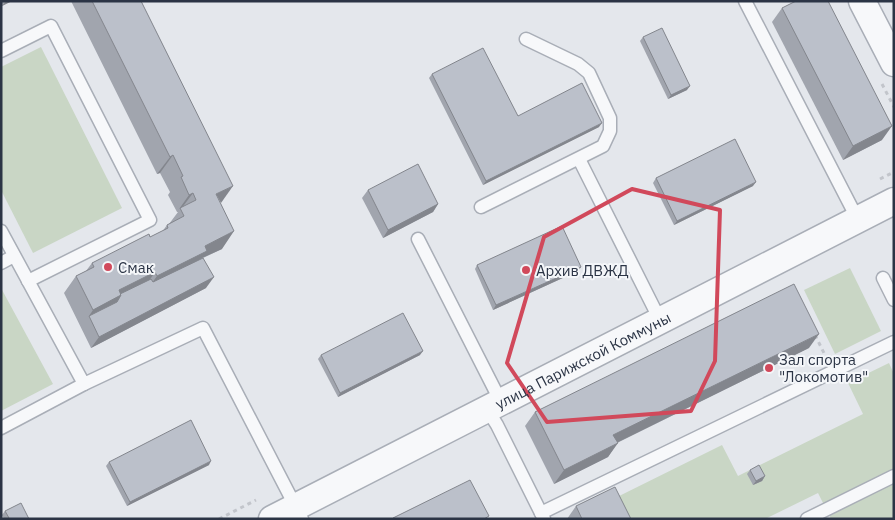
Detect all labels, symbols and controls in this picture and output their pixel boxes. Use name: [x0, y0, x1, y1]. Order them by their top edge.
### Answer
place label: Смак: [118, 258, 154, 277]
marker: Смак: [102, 261, 114, 273]
place label: Архив ДВЖД: [536, 261, 629, 280]
marker: Архив ДВЖД: [520, 264, 532, 276]
street label: улица Парижской Коммуны: [492, 307, 674, 413]
place label: Зал спорта "Локомотив": [779, 350, 868, 386]
marker: Зал спорта "Локомотив": [763, 362, 775, 374]

